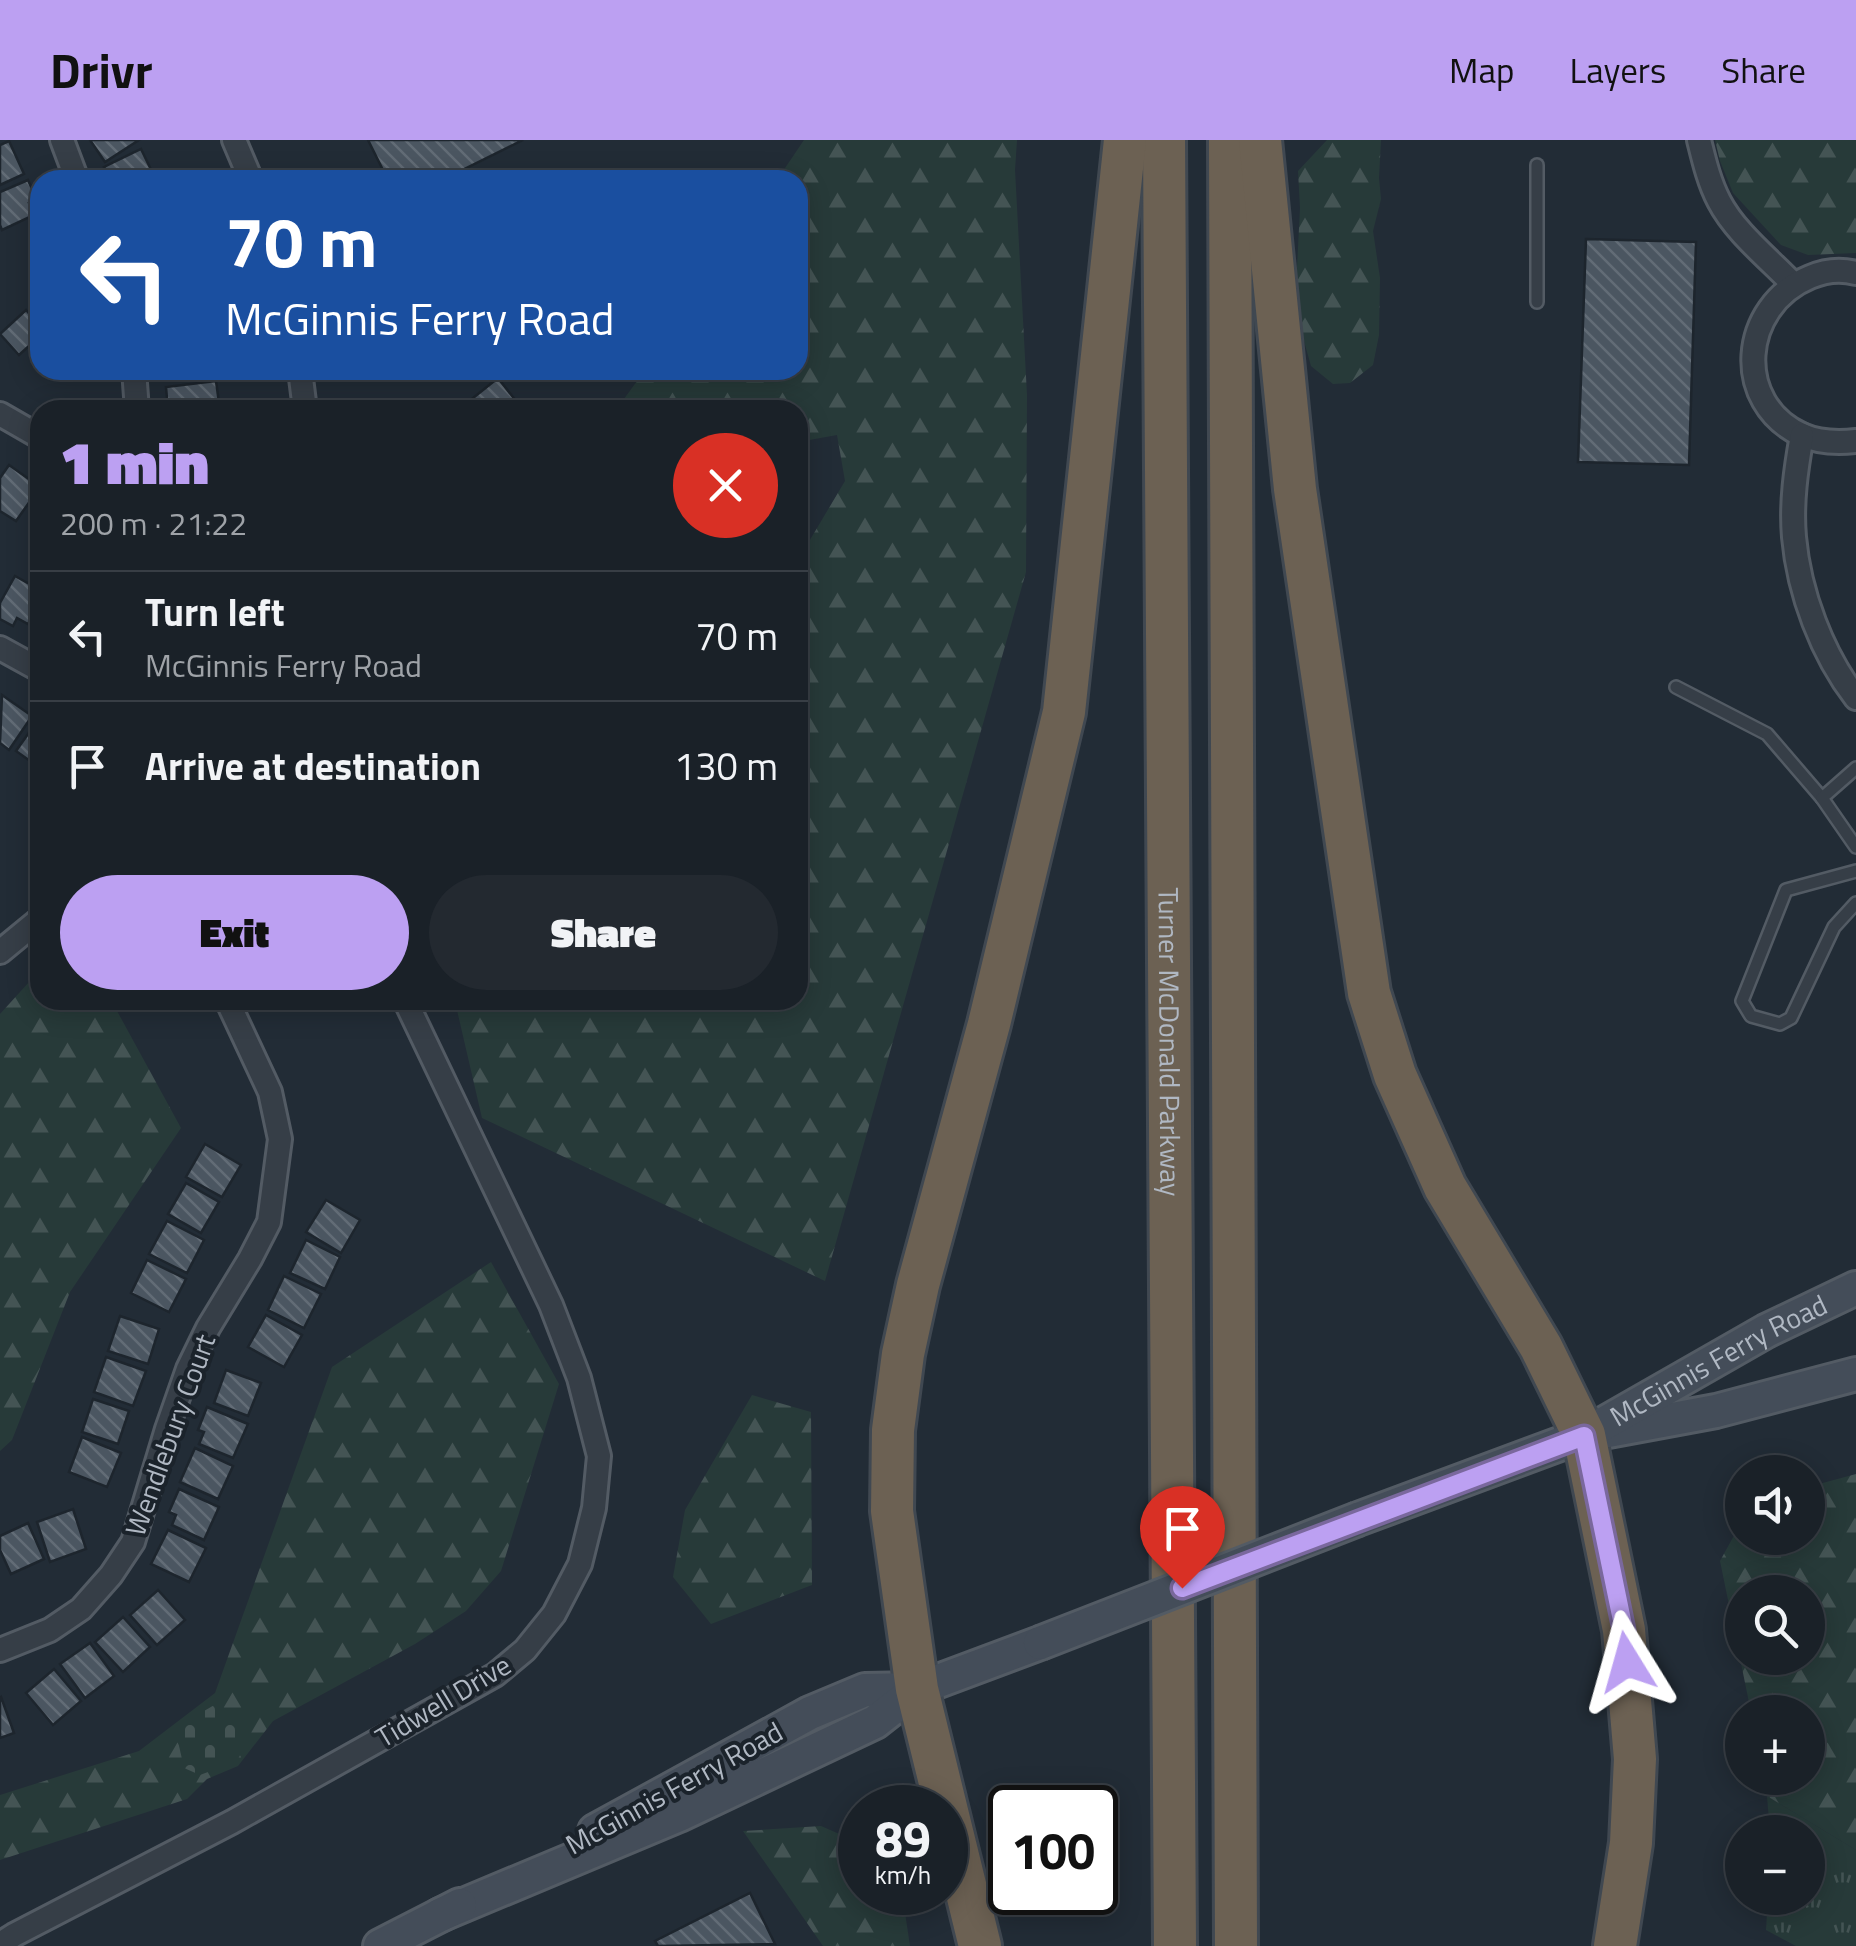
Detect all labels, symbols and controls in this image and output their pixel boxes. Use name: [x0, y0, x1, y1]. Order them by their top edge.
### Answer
text: Drivr: [50, 34, 153, 107]
text: Map: [1449, 43, 1514, 97]
text: Layers: [1569, 43, 1666, 97]
text: Share: [1721, 43, 1806, 97]
text: 70 m: [225, 188, 378, 294]
icon: left: [60, 210, 190, 340]
text: McGinnis Ferry Road: [225, 284, 615, 352]
text: 1 min: [60, 416, 209, 507]
button: close: [673, 433, 778, 538]
text: 200 m · 21:22: [60, 499, 247, 547]
text: Turn left: [145, 583, 285, 641]
text: 70 m: [695, 607, 778, 665]
icon: left: [60, 609, 115, 664]
text: McGinnis Ferry Road: [145, 641, 422, 689]
text: Arrive at destination: [145, 737, 481, 795]
text: 130 m: [674, 737, 778, 795]
icon: arrive: [60, 739, 115, 794]
button: Exit: [60, 875, 409, 990]
button: Share: [429, 875, 778, 990]
street label: Turner McDonald Parkway: [1148, 887, 1192, 1197]
street label: McGinnis Ferry Road: [1601, 1283, 1834, 1437]
street label: Wendlebury Court: [113, 1328, 226, 1542]
map controls: [1725, 1455, 1825, 1915]
button: sound: [1725, 1455, 1825, 1555]
pin: [1140, 1486, 1225, 1589]
icon: arrive: [1155, 1501, 1210, 1556]
button: search: [1725, 1575, 1825, 1675]
position arrow: [1575, 1610, 1679, 1714]
street label: Tidwell Drive: [367, 1643, 519, 1758]
button: +: [1725, 1695, 1825, 1795]
street label: McGinnis Ferry Road: [557, 1710, 790, 1865]
speed limit sign: 100: [988, 1785, 1118, 1915]
text: 89: [875, 1800, 931, 1876]
button: −: [1725, 1815, 1825, 1915]
text: km/h: [875, 1856, 931, 1894]

